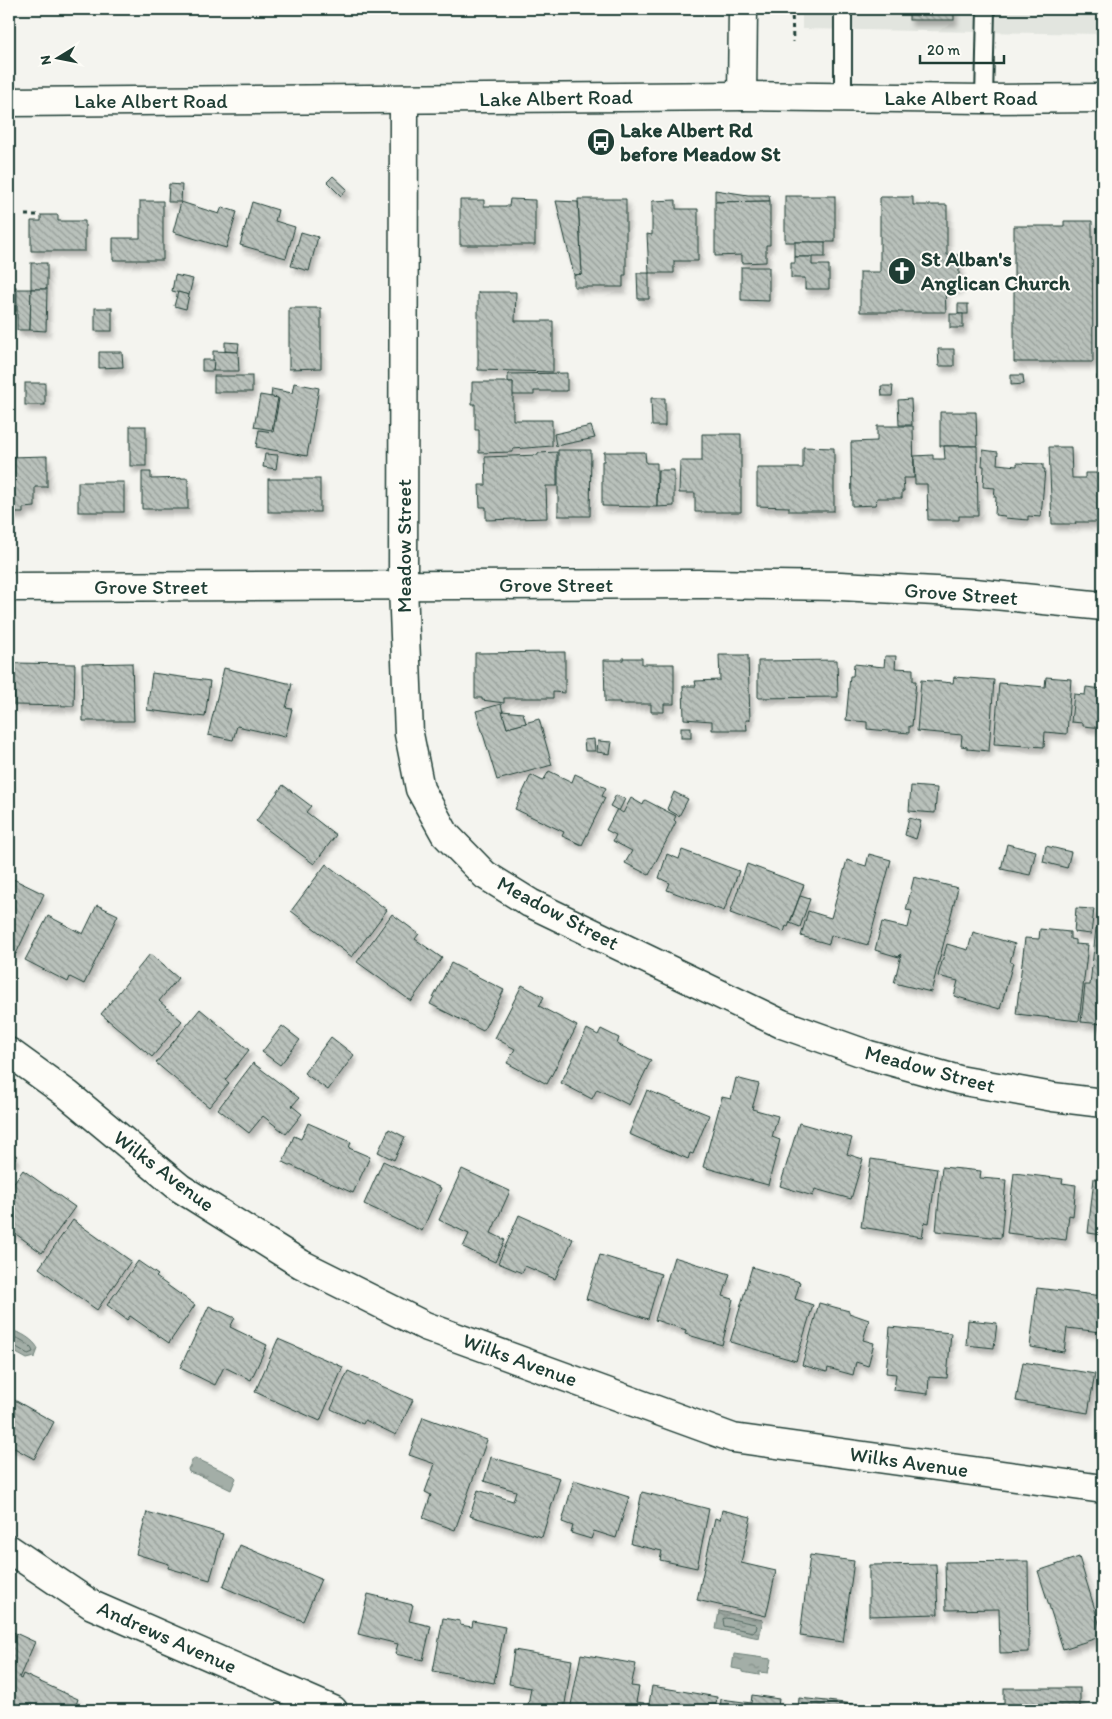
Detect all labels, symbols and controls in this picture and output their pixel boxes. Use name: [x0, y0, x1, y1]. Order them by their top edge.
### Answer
north arrow: [32, 32, 82, 82]
scale bar: [920, 32, 1003, 64]
text: 20 m: [927, 41, 961, 59]
text: N: [36, 54, 55, 66]
street label: Lake Albert Road: [479, 84, 634, 111]
street label: Lake Albert Road: [884, 85, 1038, 110]
street label: Lake Albert Road: [74, 88, 228, 113]
place label: Lake Albert Rd before Meadow St: [620, 117, 781, 166]
bus stop icon: Lake Albert Rd before Meadow St: [586, 127, 616, 157]
place label: St Alban's Anglican Church: [920, 246, 1071, 296]
church icon: St Alban's Anglican Church: [887, 256, 917, 286]
street label: Meadow Street: [391, 479, 416, 613]
street label: Grove Street: [499, 572, 613, 597]
street label: Grove Street: [94, 574, 208, 599]
street label: Grove Street: [903, 577, 1019, 610]
street label: Meadow Street: [493, 870, 623, 955]
street label: Meadow Street: [862, 1039, 998, 1098]
street label: Wilks Avenue: [109, 1125, 220, 1217]
street label: Wilks Avenue: [460, 1327, 581, 1392]
street label: Wilks Avenue: [848, 1441, 970, 1482]
street label: Andrews Avenue: [94, 1595, 241, 1678]

